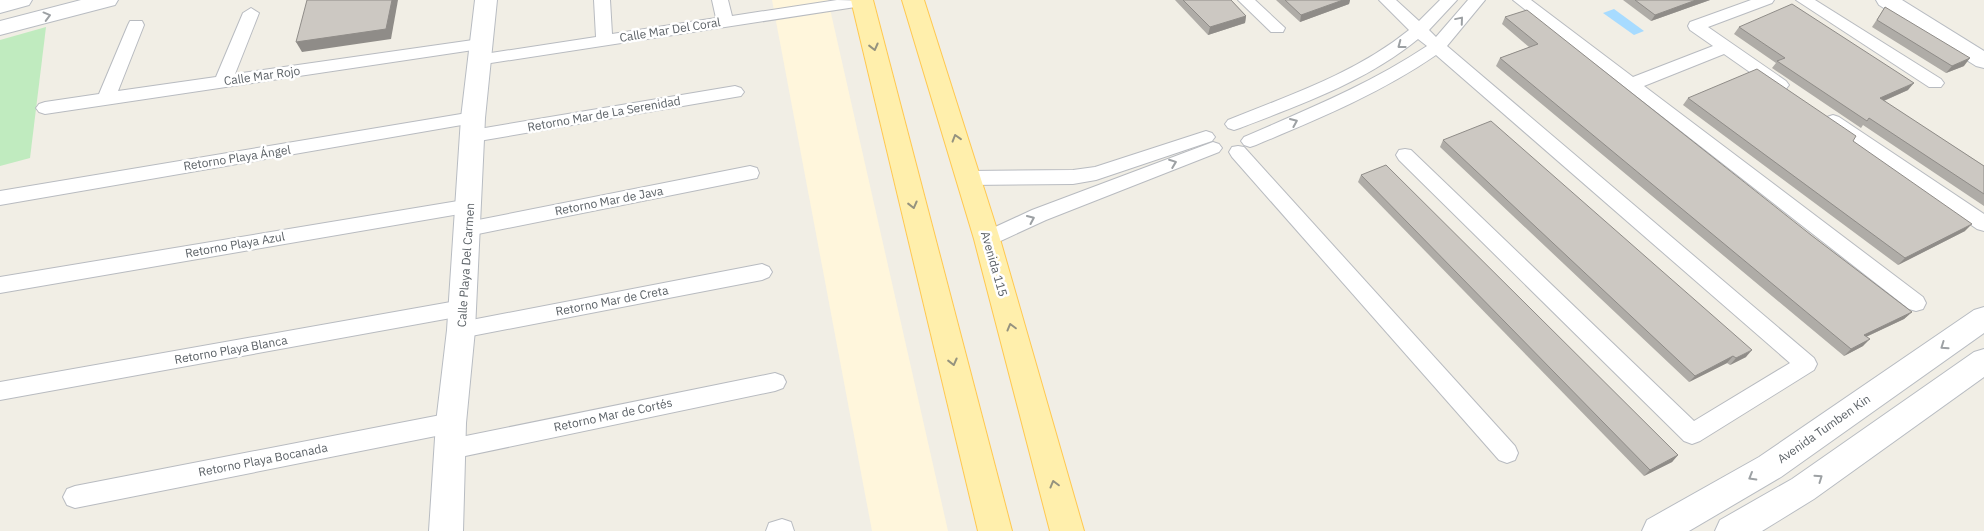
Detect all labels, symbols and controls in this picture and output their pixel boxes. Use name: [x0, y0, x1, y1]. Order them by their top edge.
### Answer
one-way arrow: [43, 11, 51, 21]
street label: Calle Mar Del Coral: [618, 14, 722, 45]
one-way arrow: [1455, 16, 1464, 25]
one-way arrow: [1398, 40, 1407, 48]
one-way arrow: [868, 43, 878, 51]
street label: Calle Mar Rojo: [223, 63, 301, 88]
street label: Retorno Mar de La Serenidad: [526, 93, 682, 134]
one-way arrow: [1290, 118, 1298, 128]
one-way arrow: [952, 134, 962, 142]
street label: Retorno Playa Ángel: [182, 142, 292, 173]
one-way arrow: [1168, 159, 1177, 170]
street label: Retorno Mar de Java: [553, 183, 665, 218]
one-way arrow: [907, 200, 918, 209]
street label: Calle Playa Del Carmen: [454, 202, 477, 328]
one-way arrow: [1026, 215, 1035, 225]
street label: Retorno Playa Azul: [184, 228, 286, 261]
street label: Avenida 115: [978, 229, 1011, 298]
street label: Retorno Mar de Creta: [554, 282, 670, 319]
one-way arrow: [1007, 324, 1017, 332]
street label: Retorno Playa Blanca: [173, 332, 289, 367]
one-way arrow: [1940, 340, 1950, 349]
one-way arrow: [947, 358, 958, 367]
street label: Avenida Tumben Kin: [1774, 391, 1873, 466]
street label: Retorno Mar de Cortés: [552, 395, 674, 434]
street label: Retorno Playa Bocanada: [197, 440, 329, 479]
one-way arrow: [1749, 471, 1758, 481]
one-way arrow: [1813, 475, 1823, 484]
one-way arrow: [1050, 480, 1060, 489]

